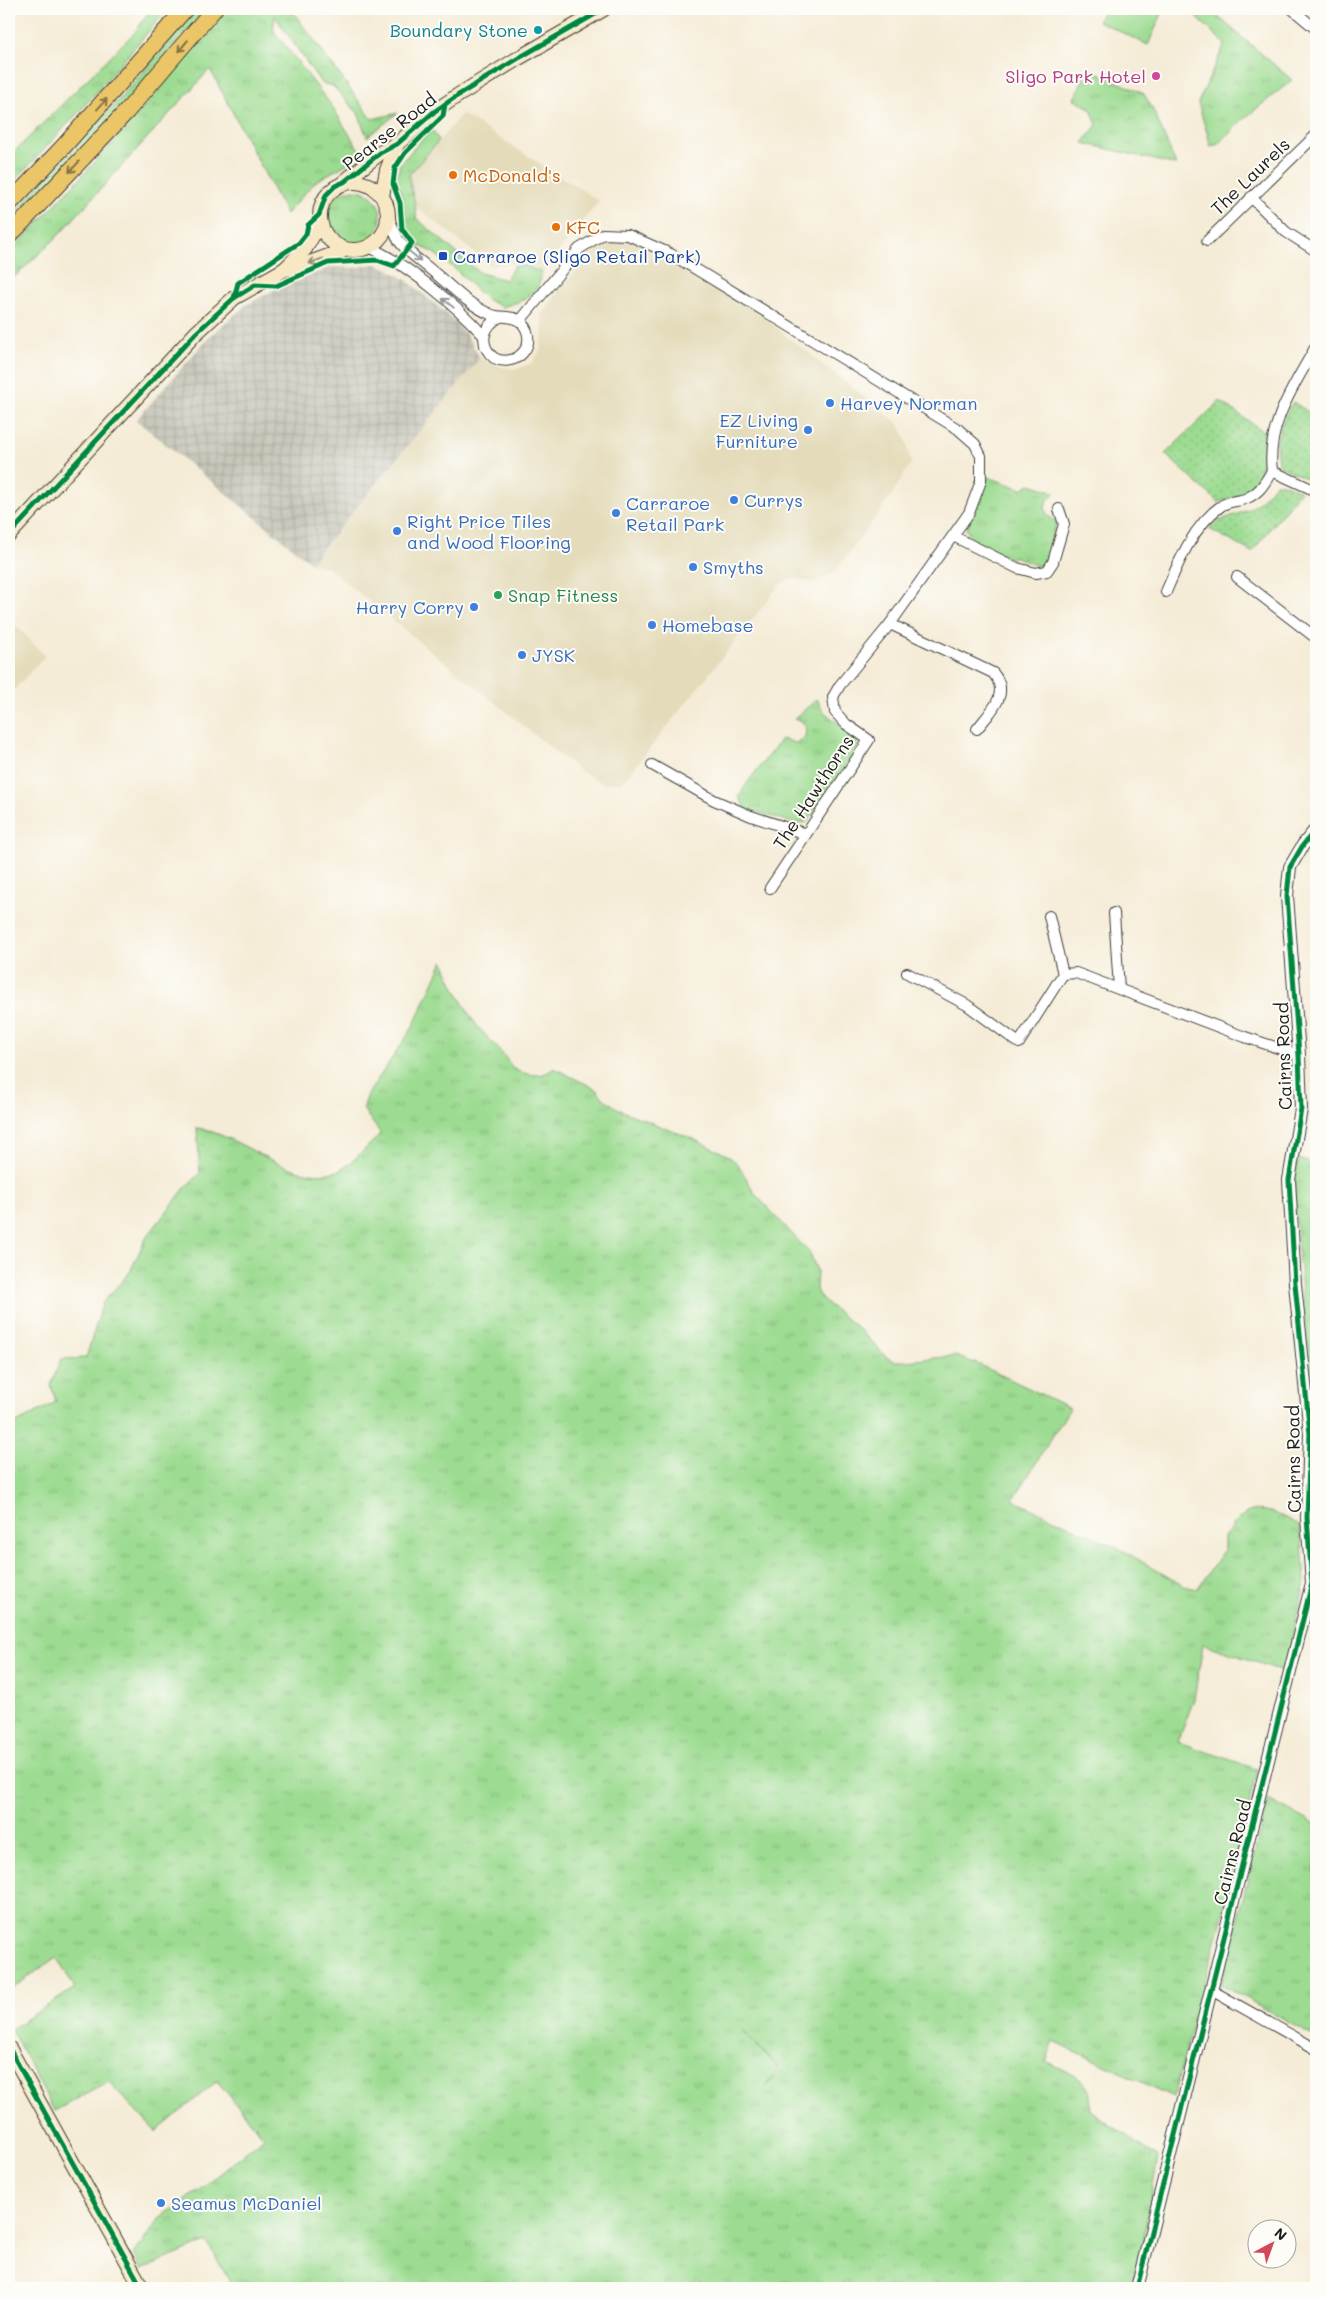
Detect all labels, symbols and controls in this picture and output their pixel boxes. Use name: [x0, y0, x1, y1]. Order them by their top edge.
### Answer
place label: Boundary Stone: [390, 18, 528, 42]
marker: Boundary Stone: [532, 24, 544, 36]
one-way arrow: [177, 40, 188, 53]
place label: Sligo Park Hotel: [1005, 64, 1146, 88]
marker: Sligo Park Hotel: [1150, 70, 1162, 82]
street label: Pearse Road: [337, 87, 441, 175]
one-way arrow: [96, 98, 107, 111]
street label: The Laurels: [1205, 132, 1295, 220]
one-way arrow: [68, 161, 80, 174]
place label: McDonald's: [463, 163, 561, 187]
marker: McDonald's: [447, 169, 459, 181]
place label: KFC: [566, 215, 600, 239]
marker: KFC: [550, 221, 562, 233]
place label: Carraroe (Sligo Retail Park): [453, 244, 701, 268]
marker: Carraroe (Sligo Retail Park): [437, 250, 449, 262]
one-way arrow: [409, 251, 422, 262]
one-way arrow: [308, 257, 324, 266]
one-way arrow: [442, 297, 455, 308]
place label: Harvey Norman: [840, 391, 977, 415]
marker: Harvey Norman: [824, 397, 836, 409]
place label: EZ Living Furniture: [716, 408, 798, 453]
marker: EZ Living Furniture: [802, 424, 814, 436]
place label: Currys: [744, 488, 803, 512]
place label: Carraroe Retail Park: [626, 491, 724, 536]
marker: Currys: [728, 494, 740, 506]
marker: Carraroe Retail Park: [610, 507, 622, 519]
place label: Right Price Tiles and Wood Flooring: [407, 509, 571, 554]
marker: Right Price Tiles and Wood Flooring: [391, 525, 403, 537]
place label: Smyths: [703, 555, 764, 579]
marker: Smyths: [687, 561, 699, 573]
place label: Snap Fitness: [508, 583, 618, 607]
marker: Snap Fitness: [492, 589, 504, 601]
place label: Harry Corry: [356, 595, 464, 619]
marker: Harry Corry: [468, 601, 480, 613]
place label: Homebase: [662, 613, 754, 637]
marker: Homebase: [646, 619, 658, 631]
place label: JYSK: [532, 643, 575, 667]
marker: JYSK: [516, 649, 528, 661]
street label: The Hawthorns: [767, 730, 859, 854]
street label: Cairns Road: [1269, 1002, 1297, 1110]
street label: Cairns Road: [1280, 1405, 1306, 1513]
street label: Cairns Road: [1207, 1797, 1257, 1907]
place label: Seamus McDaniel: [171, 2191, 322, 2215]
marker: Seamus McDaniel: [155, 2197, 167, 2209]
north arrow: [1248, 2220, 1298, 2270]
text: N: [1271, 2223, 1291, 2244]

